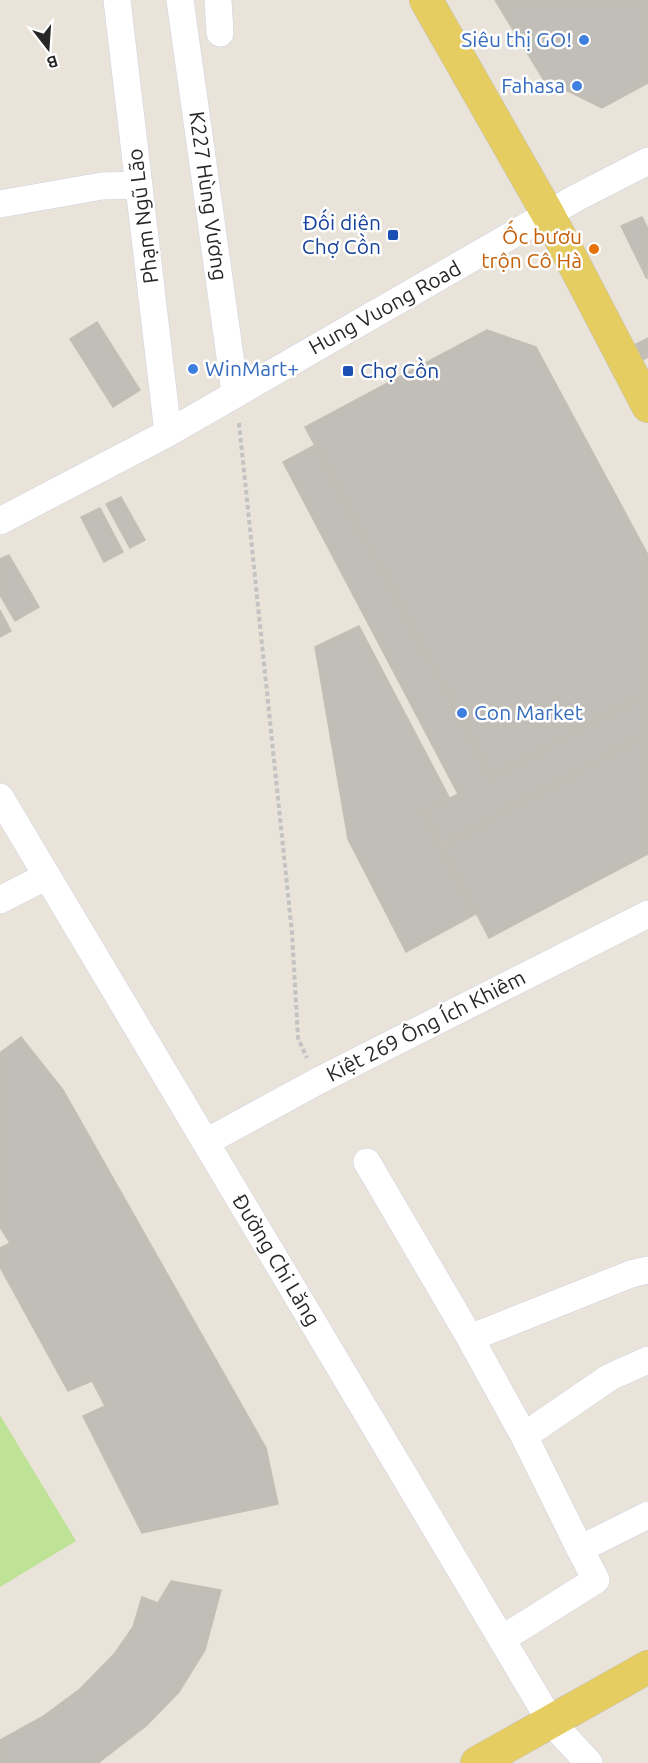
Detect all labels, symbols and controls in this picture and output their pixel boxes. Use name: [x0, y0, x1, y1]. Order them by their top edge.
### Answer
north arrow: [18, 18, 78, 78]
place label: Siêu thị GO!: [461, 27, 572, 51]
marker: Siêu thị GO!: [577, 33, 591, 47]
text: B: [45, 52, 60, 73]
place label: Fahasa: [501, 73, 565, 97]
marker: Fahasa: [570, 79, 584, 93]
street label: K227 Hùng Vương: [185, 110, 233, 282]
street label: Phạm Ngũ Lão: [122, 147, 162, 285]
place label: Đối diện Chợ Cồn: [302, 208, 381, 258]
place label: Ốc bươu trộn Cô Hà: [481, 219, 582, 272]
marker: Đối diện Chợ Cồn: [386, 228, 400, 242]
marker: Ốc bươu trộn Cô Hà: [587, 242, 601, 256]
street label: Hung Vuong Road: [304, 255, 465, 359]
place label: WinMart+: [205, 356, 299, 380]
place label: Chợ Cồn: [360, 356, 439, 382]
marker: WinMart+: [186, 362, 200, 376]
marker: Chợ Cồn: [341, 364, 355, 378]
place label: Con Market: [474, 700, 583, 724]
marker: Con Market: [455, 706, 469, 720]
street label: Kiệt 269 Ông Ích Khiêm: [322, 964, 529, 1086]
street label: Đường Chi Lăng: [228, 1189, 326, 1330]

